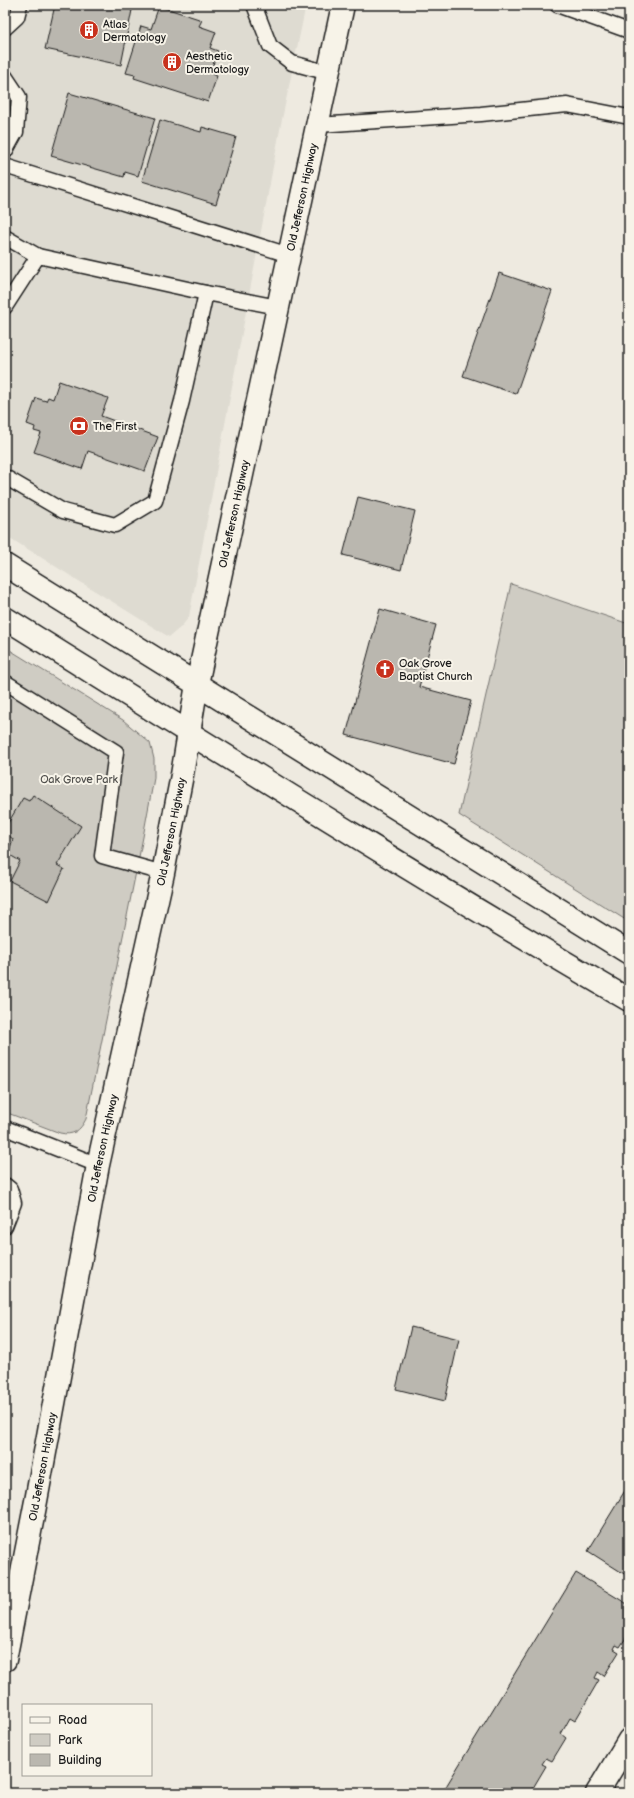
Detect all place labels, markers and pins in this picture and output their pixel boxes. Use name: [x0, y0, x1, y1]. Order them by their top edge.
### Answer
place label: Atlas Dermatology: [103, 18, 166, 44]
building icon: Atlas Dermatology: [78, 19, 100, 41]
place label: Aesthetic Dermatology: [186, 50, 249, 76]
building icon: Aesthetic Dermatology: [161, 51, 183, 73]
bank icon: The First: [68, 415, 90, 437]
place label: The First: [93, 420, 137, 433]
place label: Oak Grove Baptist Church: [399, 657, 472, 683]
church icon: Oak Grove Baptist Church: [374, 658, 396, 680]

